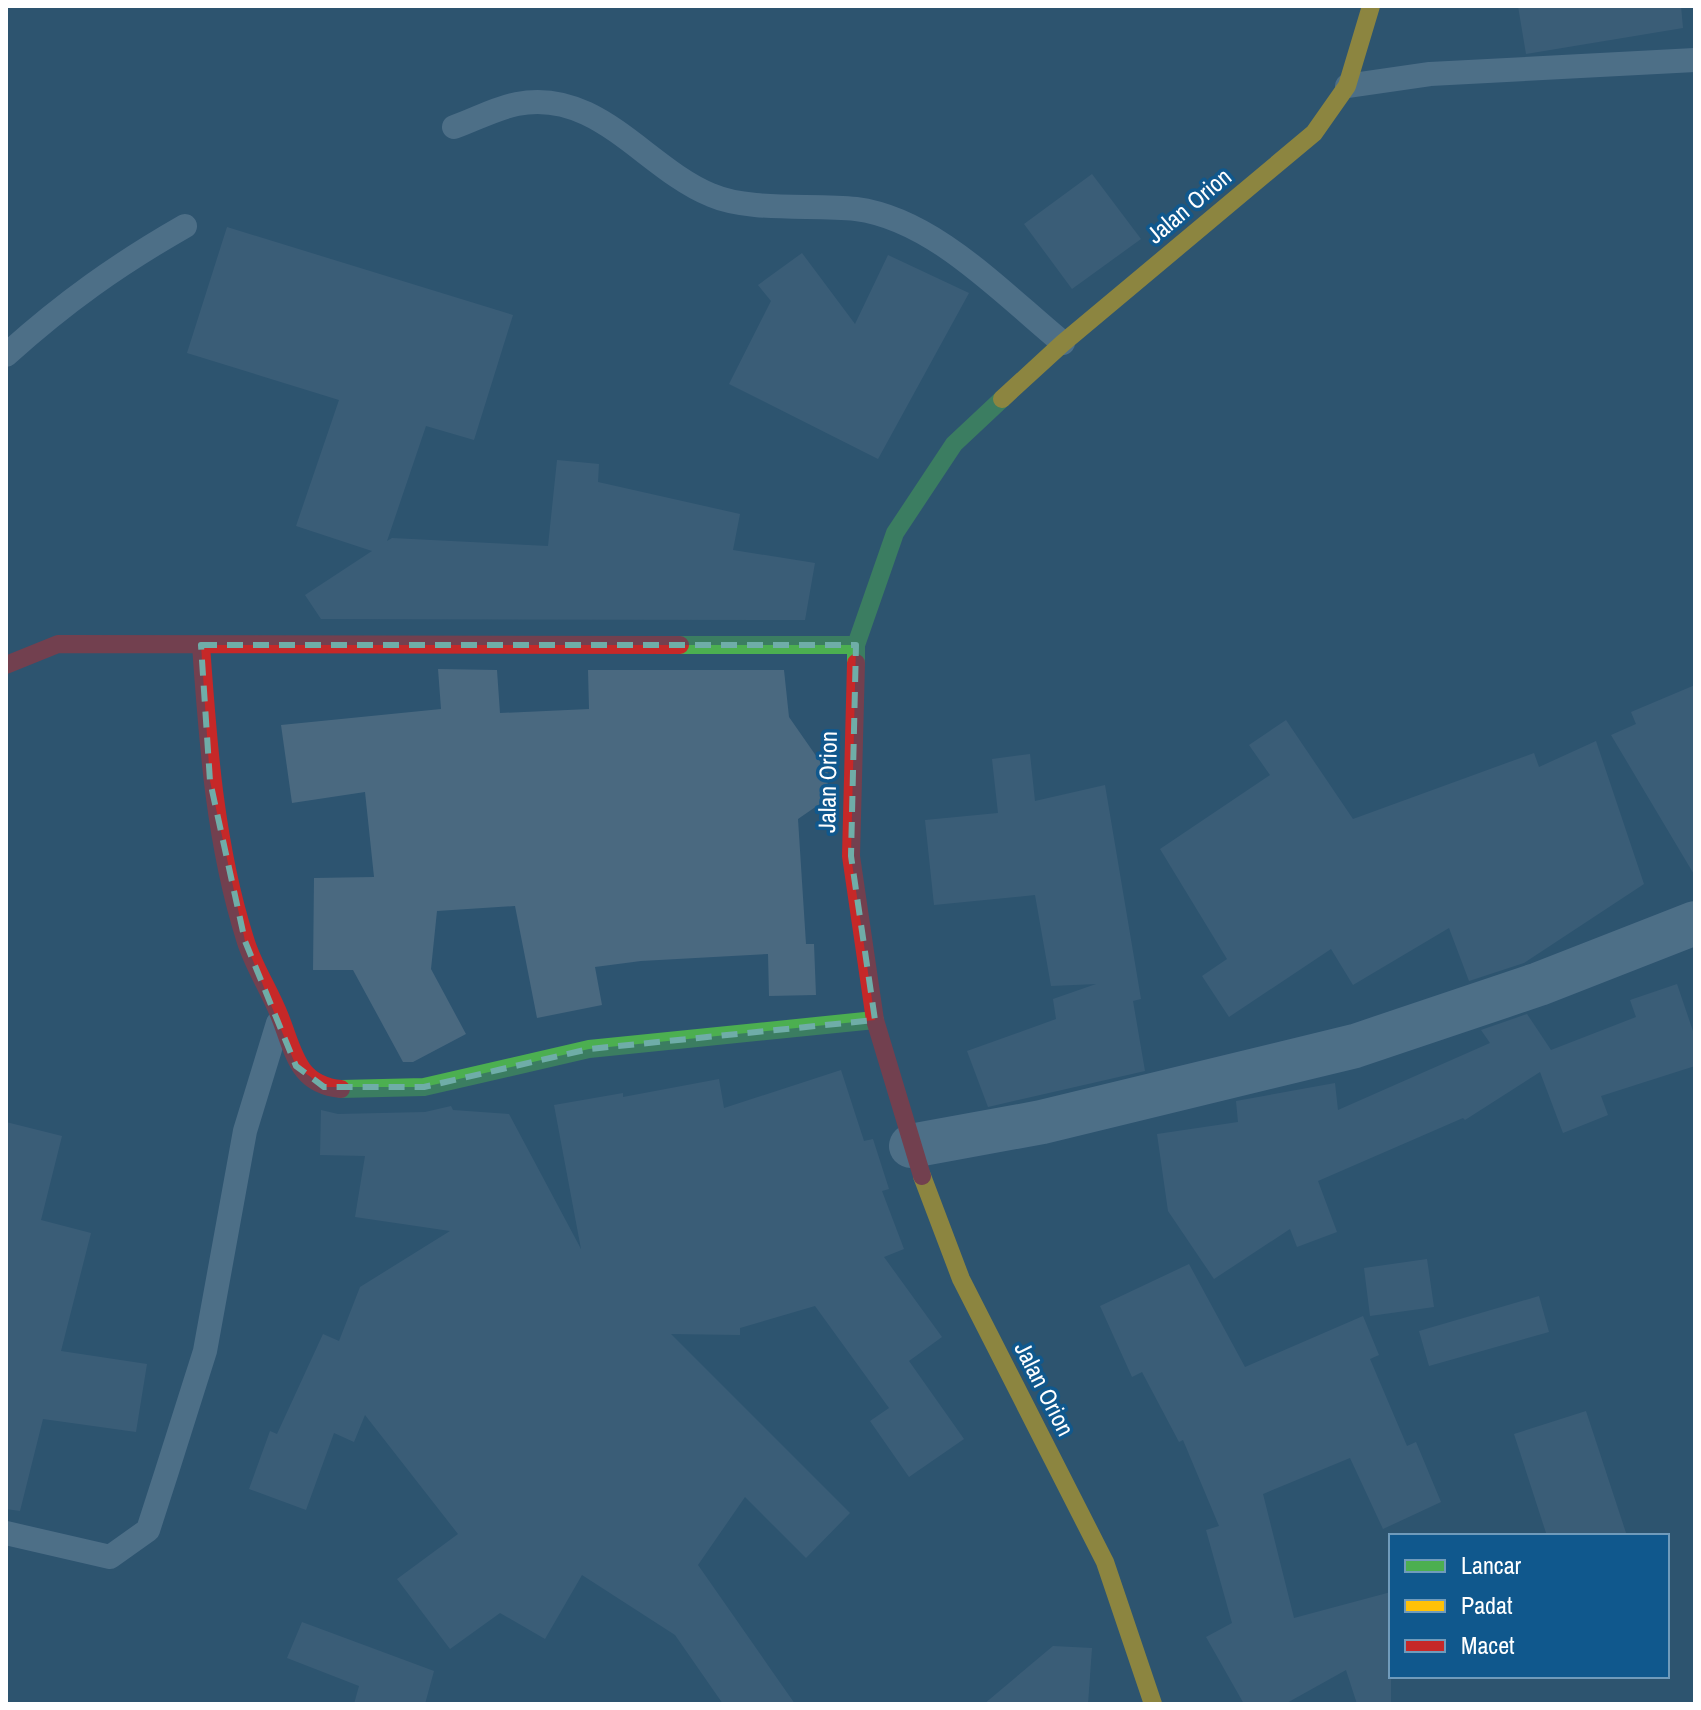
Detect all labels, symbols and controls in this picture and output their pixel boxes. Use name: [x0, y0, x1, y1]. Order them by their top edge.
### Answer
street label: Jalan Orion: [1139, 160, 1238, 250]
street label: Jalan Orion: [810, 731, 844, 833]
street label: Jalan Orion: [1008, 1336, 1082, 1441]
legend: [1389, 1534, 1669, 1678]
text: Lancar: [1461, 1549, 1522, 1581]
text: Padat: [1461, 1589, 1513, 1621]
text: Macet: [1461, 1629, 1515, 1661]

